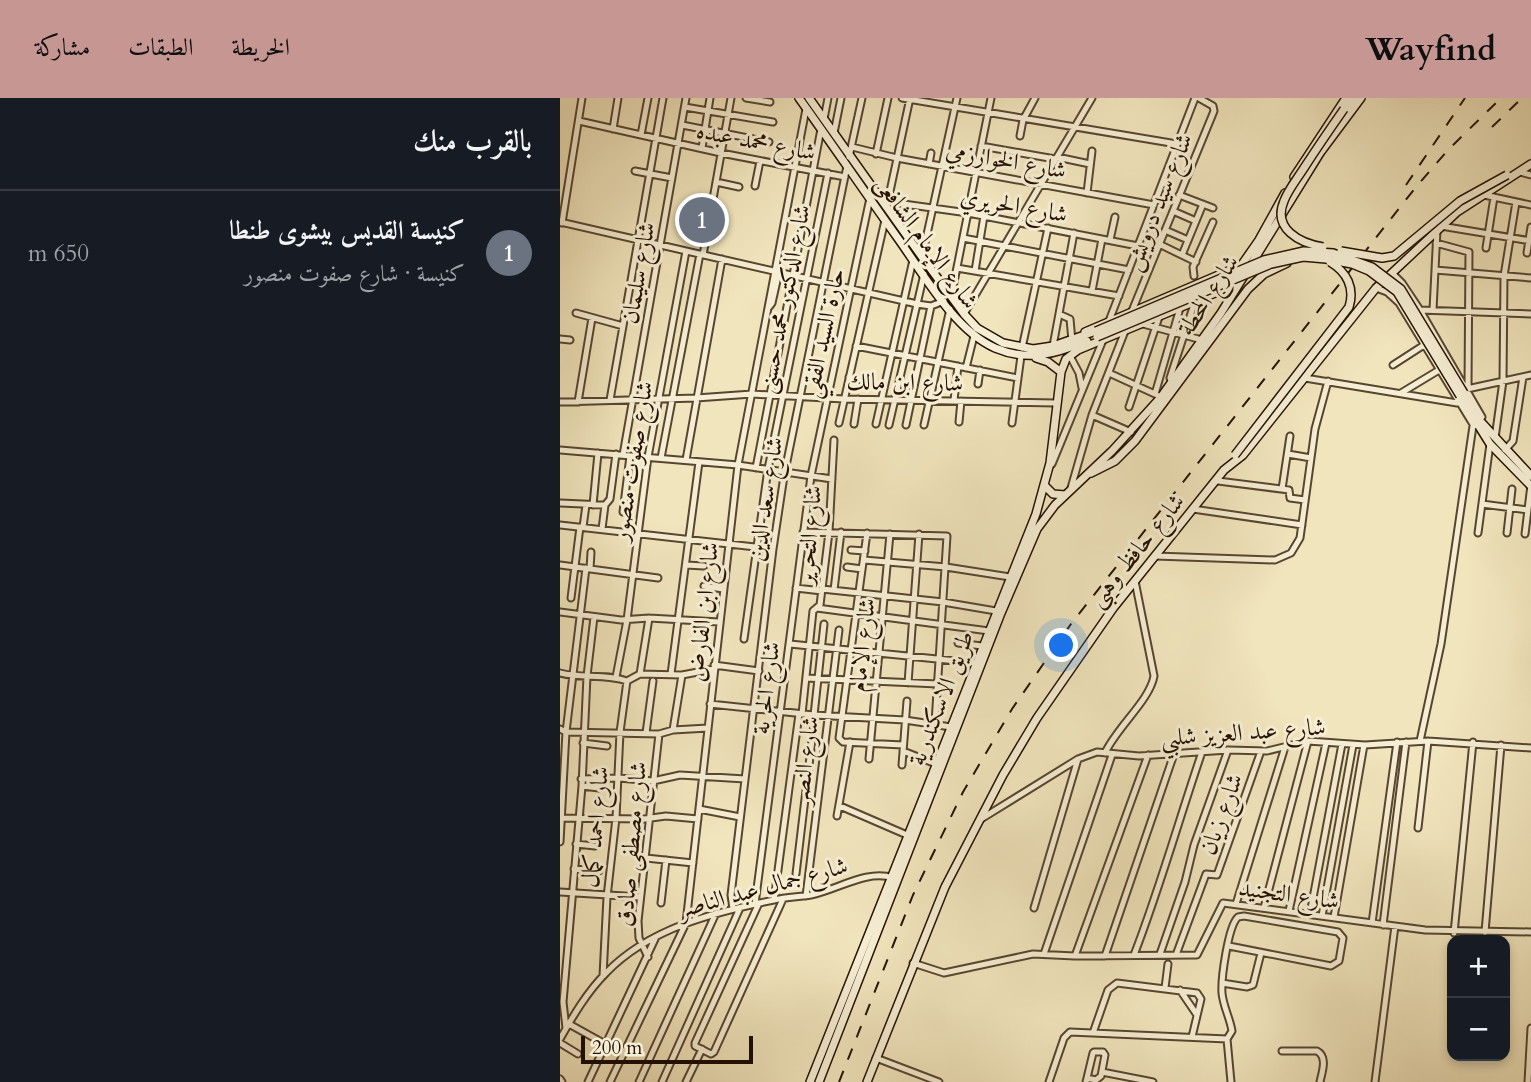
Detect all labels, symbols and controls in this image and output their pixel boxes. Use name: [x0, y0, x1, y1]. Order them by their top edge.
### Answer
text: Wayfind: [1365, 27, 1496, 72]
text: مشاركة: [35, 31, 90, 64]
text: الطبقات: [128, 31, 194, 64]
text: الخريطة: [232, 31, 290, 64]
street label: شارع محمد عبده: [693, 114, 818, 172]
text: بالقرب منك: [413, 121, 532, 162]
street label: شارع سيد درويش: [1116, 128, 1204, 277]
street label: شارع الخوارزمي: [943, 134, 1069, 190]
street label: شارع الإمام الشافعى: [864, 169, 986, 318]
street label: شارع الحريري: [957, 180, 1070, 234]
pin: 1: [679, 194, 725, 246]
street label: شارع الدكتور محمد حسنى: [750, 202, 822, 397]
text: كنيسة القديس بيشوى طنطا: [229, 213, 465, 248]
street label: شارع سليمان: [613, 220, 667, 327]
text: 650 m: [28, 238, 89, 269]
text: 1: [503, 238, 515, 269]
street label: شارع المحطة: [1170, 248, 1250, 344]
text: كنيسة · شارع صفوت منصور: [244, 258, 465, 289]
street label: حارة السيد الفقي: [794, 265, 859, 402]
street label: شارع ابن مالك: [846, 365, 964, 403]
street label: شارع صفوت منصور: [603, 379, 664, 546]
street label: شارع سعد الدين: [739, 434, 795, 564]
street label: شارع التحرير: [788, 484, 833, 589]
street label: شارع حافظ وهبى: [1080, 486, 1195, 616]
street label: شارع ابن الفارض: [680, 541, 730, 684]
street label: شارع الإمام: [841, 596, 888, 694]
street label: طريق الاسكندرية: [901, 626, 982, 770]
your location: [1044, 628, 1078, 662]
street label: شارع الحرية: [744, 640, 792, 737]
street label: شارع عبد العزيز شلبي: [1159, 710, 1327, 760]
street label: شارع النصر: [783, 714, 830, 810]
street label: شارع مصطفى صادق: [608, 760, 658, 928]
street label: شارع احمد كمال: [574, 765, 620, 890]
street label: شارع زيان: [1192, 769, 1254, 860]
street label: شارع جمال عبد الناصر: [672, 849, 852, 930]
street label: شارع التجنيد: [1236, 871, 1341, 921]
map controls: [1447, 935, 1510, 1061]
button: +: [1447, 935, 1510, 998]
button: −: [1447, 998, 1510, 1061]
scale bar: [581, 1033, 752, 1065]
text: 200 m: [592, 1035, 642, 1061]

